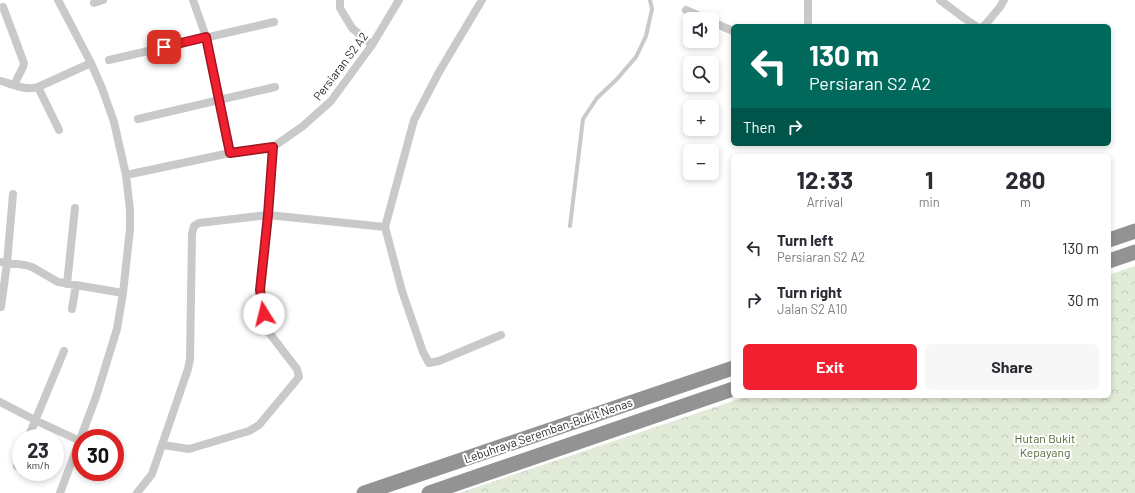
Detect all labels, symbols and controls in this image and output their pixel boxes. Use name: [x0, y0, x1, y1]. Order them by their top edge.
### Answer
map controls: [683, 12, 719, 180]
button: sound: [683, 12, 719, 48]
street label: Persiaran S2 A2: [310, 29, 370, 103]
pin: [147, 30, 181, 64]
icon: arrive: [153, 36, 175, 58]
text: 130 m: [809, 38, 879, 72]
icon: left: [743, 40, 795, 92]
button: search: [683, 56, 719, 92]
text: Persiaran S2 A2: [809, 72, 931, 94]
button: +: [683, 100, 719, 136]
icon: right: [784, 116, 806, 138]
text: Then: [743, 118, 776, 136]
button: −: [683, 144, 719, 180]
text: 12:33: [797, 165, 853, 194]
text: 1: [925, 165, 933, 194]
text: 280: [1005, 165, 1045, 194]
text: Arrival: [807, 194, 843, 210]
text: min: [919, 194, 940, 210]
text: m: [1020, 194, 1031, 210]
text: Turn left: [777, 231, 833, 249]
icon: left: [743, 237, 765, 259]
text: 130 m: [1062, 239, 1099, 257]
text: Persiaran S2 A2: [777, 249, 865, 265]
text: Turn right: [777, 283, 842, 301]
icon: right: [743, 289, 765, 311]
text: 30 m: [1067, 291, 1099, 309]
position arrow: [243, 293, 285, 335]
text: Jalan S2 A10: [777, 301, 847, 317]
button: Exit: [743, 344, 917, 390]
button: Share: [925, 344, 1099, 390]
street label: Lebuhraya Seremban-Bukit Nenas: [462, 394, 634, 465]
speed limit sign: 30: [72, 429, 124, 481]
park label: Hutan Bukit Kepayang: [1015, 431, 1075, 459]
text: 23: [27, 438, 49, 462]
text: km/h: [27, 459, 49, 471]

